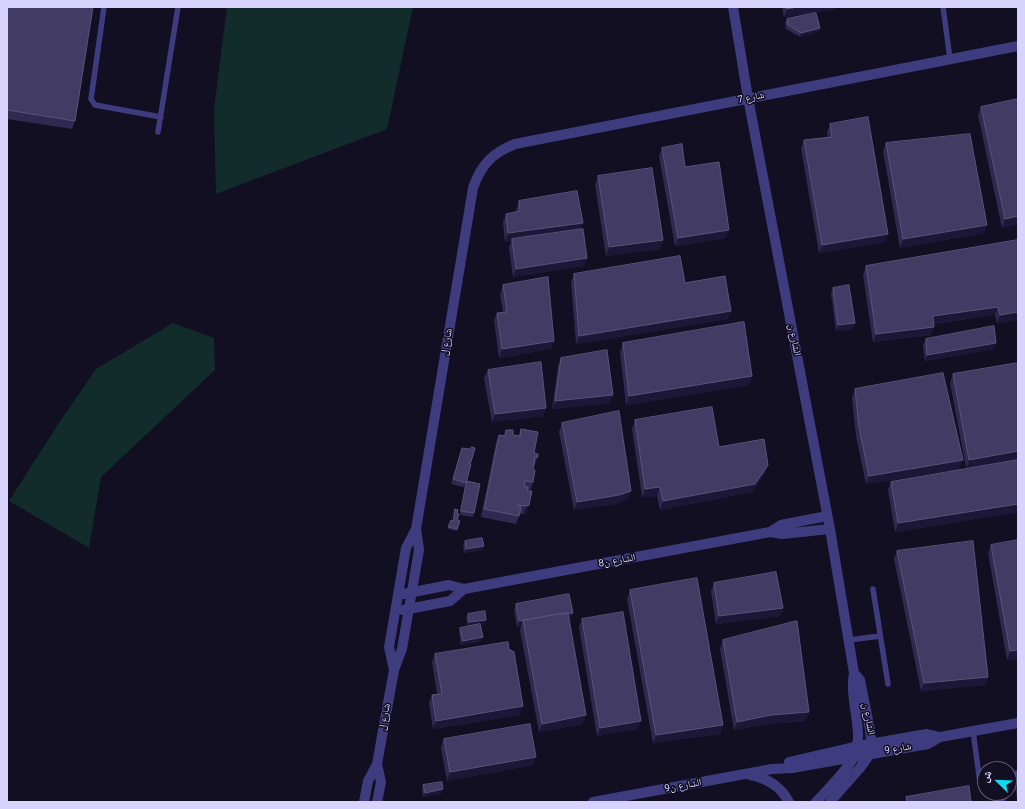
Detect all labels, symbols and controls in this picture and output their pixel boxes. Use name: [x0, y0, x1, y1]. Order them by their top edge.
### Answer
street label: شارع 7: [737, 90, 765, 106]
street label: الشارع ن: [785, 323, 803, 357]
street label: شارع ل: [439, 327, 455, 357]
street label: الشارع ن8: [597, 552, 637, 570]
street label: شارع ل: [377, 702, 393, 732]
street label: الشارع ن: [859, 702, 877, 736]
street label: شارع 9: [884, 741, 912, 757]
north arrow: [977, 761, 1017, 801]
text: ش: [978, 769, 995, 784]
street label: الشارع ن9: [663, 777, 703, 795]

